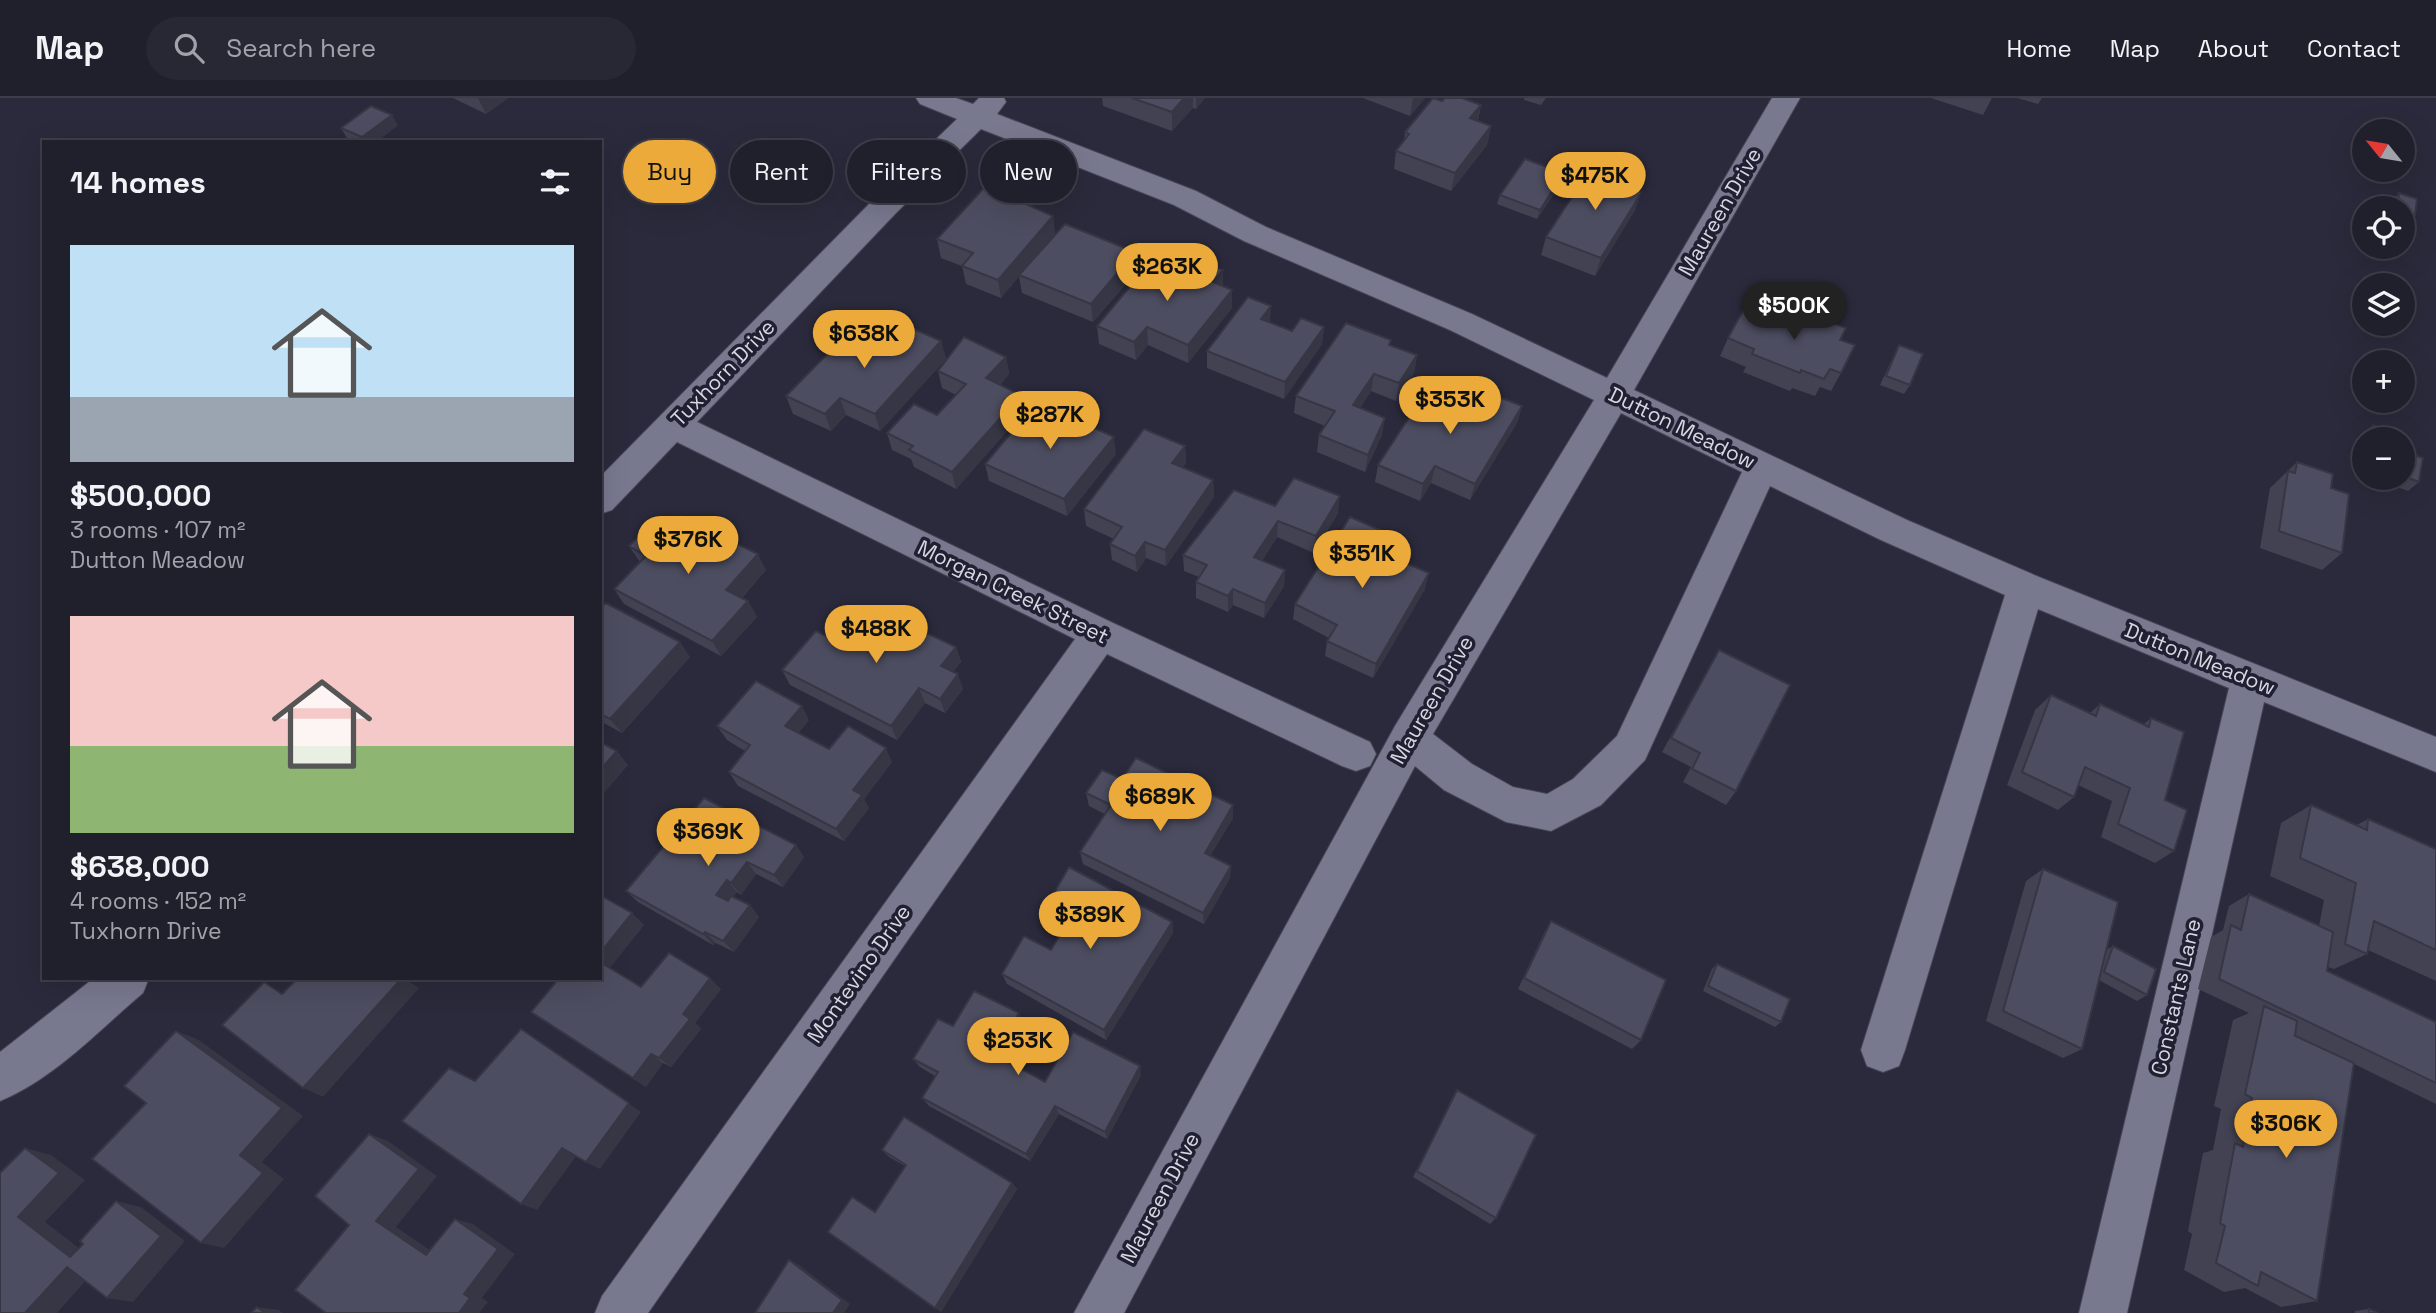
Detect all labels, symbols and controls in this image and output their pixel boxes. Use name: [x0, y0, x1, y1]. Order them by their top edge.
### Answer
search box: [146, 17, 636, 80]
text: Map: [35, 27, 104, 69]
icon: search: [170, 29, 208, 67]
text: Search here: [226, 31, 376, 65]
text: Home: [2006, 33, 2072, 64]
text: Map: [2110, 33, 2160, 64]
text: About: [2198, 33, 2269, 64]
text: Contact: [2307, 33, 2401, 64]
north arrow: [2352, 119, 2415, 182]
map controls: [2352, 119, 2415, 490]
chip: Buy: [623, 140, 716, 203]
chip: Rent: [730, 140, 833, 203]
chip: Filters: [847, 140, 966, 203]
chip: New: [980, 140, 1077, 203]
street label: Maureen Drive: [1672, 143, 1767, 281]
pin: $475K: [1546, 152, 1644, 212]
text: $475K: [1561, 160, 1629, 190]
text: 14 homes: [70, 163, 206, 202]
icon: filters: [536, 163, 574, 201]
button: locate: [2352, 196, 2415, 259]
pin: $263K: [1118, 244, 1216, 303]
text: $263K: [1132, 251, 1202, 281]
button: layers: [2352, 273, 2415, 336]
pin: $500K: [1745, 282, 1843, 342]
icon: home: [259, 290, 385, 416]
text: $500K: [1758, 290, 1830, 320]
pin: $638K: [815, 310, 913, 370]
street label: Tuxhorn Drive: [665, 313, 780, 432]
text: $638K: [829, 318, 899, 348]
button: +: [2352, 350, 2415, 413]
pin: $353K: [1401, 376, 1499, 436]
street label: Dutton Meadow: [1604, 380, 1760, 475]
text: $353K: [1415, 384, 1485, 414]
pin: $287K: [1001, 392, 1099, 451]
text: $287K: [1016, 399, 1084, 429]
button: −: [2352, 427, 2415, 490]
text: $500,000: [70, 476, 211, 515]
text: 3 rooms · 107 m²: [70, 515, 246, 545]
pin: $376K: [639, 517, 737, 576]
text: $376K: [653, 524, 723, 554]
pin: $351K: [1313, 531, 1411, 590]
street label: Morgan Creek Street: [913, 534, 1113, 650]
text: $351K: [1329, 538, 1395, 568]
text: Dutton Meadow: [70, 545, 245, 575]
pin: $488K: [827, 606, 925, 665]
text: $488K: [841, 613, 911, 643]
street label: Dutton Meadow: [2121, 616, 2279, 701]
street label: Maureen Drive: [1384, 631, 1479, 769]
icon: home: [259, 661, 385, 787]
pin: $689K: [1111, 774, 1209, 833]
text: $689K: [1125, 781, 1195, 811]
pin: $369K: [659, 808, 757, 868]
text: $369K: [673, 816, 743, 846]
text: $638,000: [70, 847, 210, 886]
text: 4 rooms · 152 m²: [70, 886, 246, 916]
pin: $389K: [1041, 892, 1139, 951]
street label: Montevino Drive: [801, 899, 916, 1048]
text: $389K: [1055, 899, 1125, 929]
text: Tuxhorn Drive: [70, 916, 222, 946]
street label: Constants Lane: [2144, 916, 2207, 1078]
pin: $253K: [969, 1018, 1067, 1077]
text: $253K: [983, 1025, 1053, 1055]
pin: $306K: [2237, 1100, 2335, 1160]
text: $306K: [2250, 1108, 2322, 1138]
street label: Maureen Drive: [1114, 1128, 1205, 1268]

